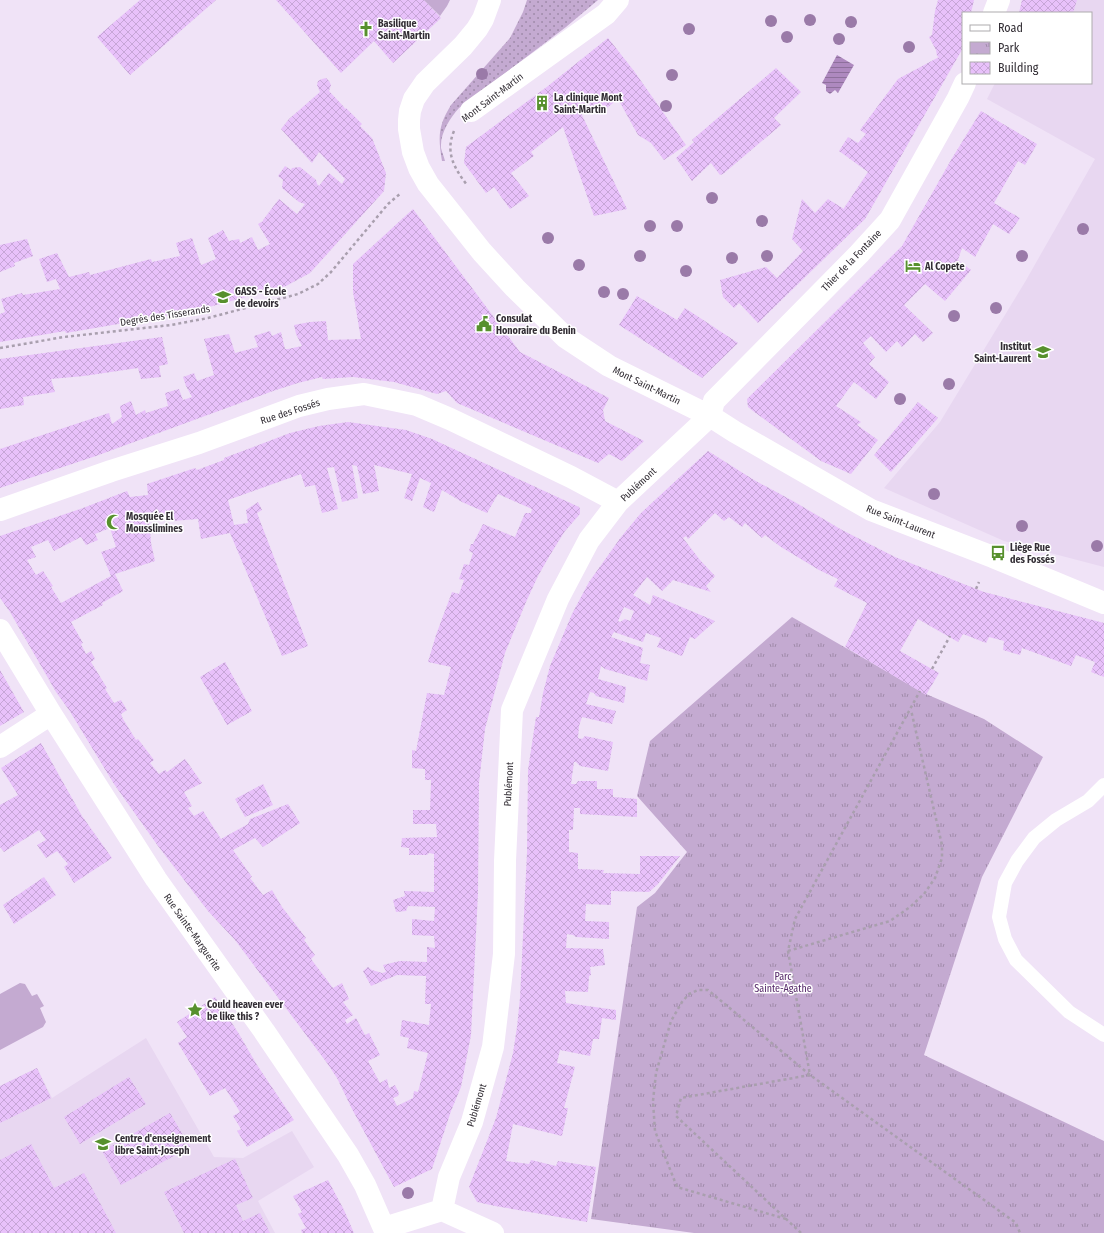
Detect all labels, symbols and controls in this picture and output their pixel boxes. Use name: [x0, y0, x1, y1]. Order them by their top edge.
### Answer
legend: [962, 12, 1092, 84]
place label: Basilique Saint-Martin: [378, 18, 430, 42]
church icon: Basilique Saint-Martin: [357, 20, 375, 38]
text: Road: [998, 21, 1023, 35]
text: Park: [998, 41, 1020, 55]
text: Building: [998, 61, 1039, 75]
street label: Mont Saint-Martin: [459, 71, 526, 125]
place label: La clinique Mont Saint-Martin: [554, 92, 623, 116]
building icon: La clinique Mont Saint-Martin: [533, 94, 551, 112]
street label: Thier de la Fontaine: [819, 227, 884, 294]
hotel icon: Al Copete: [904, 257, 922, 275]
place label: Al Copete: [924, 261, 965, 273]
place label: GASS - École de devoirs: [235, 284, 286, 310]
school or university icon: GASS - École de devoirs: [214, 288, 232, 306]
street label: Degrés des Tisserands: [119, 303, 211, 329]
place label: Consulat Honoraire du Benin: [496, 313, 576, 337]
public building icon: Consulat Honoraire du Benin: [475, 315, 493, 333]
place label: Institut Saint-Laurent: [974, 341, 1031, 365]
school or university icon: Institut Saint-Laurent: [1034, 343, 1052, 361]
street label: Mont Saint-Martin: [611, 364, 682, 408]
street label: Rue des Fossés: [259, 397, 322, 427]
street label: Publémont: [618, 465, 660, 504]
street label: Rue Saint-Laurent: [864, 503, 938, 542]
place label: Mosquée El Mousslimines: [126, 510, 183, 535]
mosque icon: Mosquée El Mousslimines: [105, 513, 123, 531]
place label: Liège Rue des Fossés: [1010, 541, 1055, 566]
bus stop icon: Liège Rue des Fossés: [989, 544, 1007, 562]
street label: Publémont: [502, 761, 516, 807]
street label: Rue Sainte-Marguerite: [161, 892, 223, 974]
park label: Parc Sainte-Agathe: [754, 971, 812, 995]
place label: Could heaven ever be like this ?: [207, 999, 284, 1023]
place icon: Could heaven ever be like this ?: [186, 1001, 204, 1019]
street label: Publémont: [465, 1082, 489, 1128]
place label: Centre d'enseignement libre Saint-Joseph: [115, 1133, 212, 1157]
school or university icon: Centre d'enseignement libre Saint-Joseph: [94, 1135, 112, 1153]

